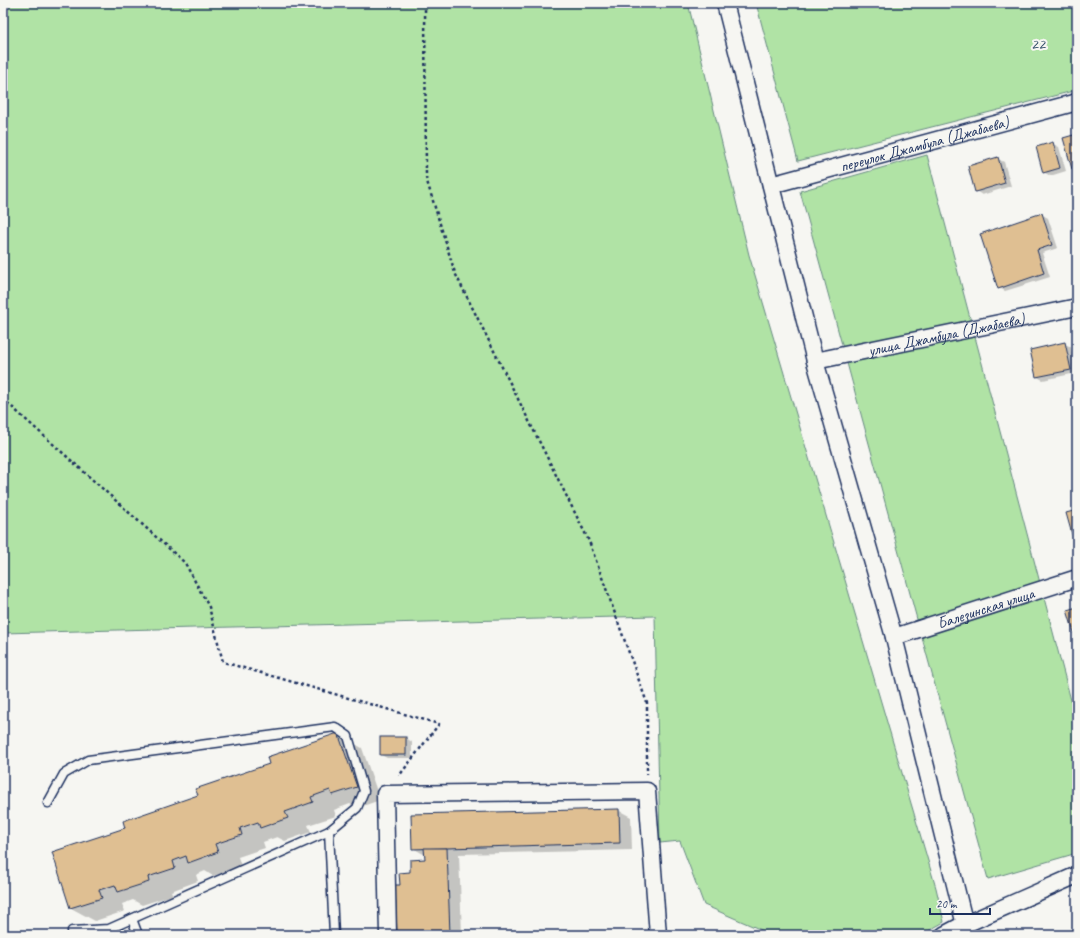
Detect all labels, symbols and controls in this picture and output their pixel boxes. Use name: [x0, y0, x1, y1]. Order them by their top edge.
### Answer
park label: 22: [1031, 34, 1047, 54]
street label: переулок Джамбула (Джабаева): [838, 112, 1012, 177]
street label: улица Джамбула (Джабаева): [865, 309, 1027, 361]
street label: Балезинская улица: [935, 583, 1038, 633]
scale bar: [930, 890, 990, 916]
text: 20 m: [936, 896, 958, 912]

